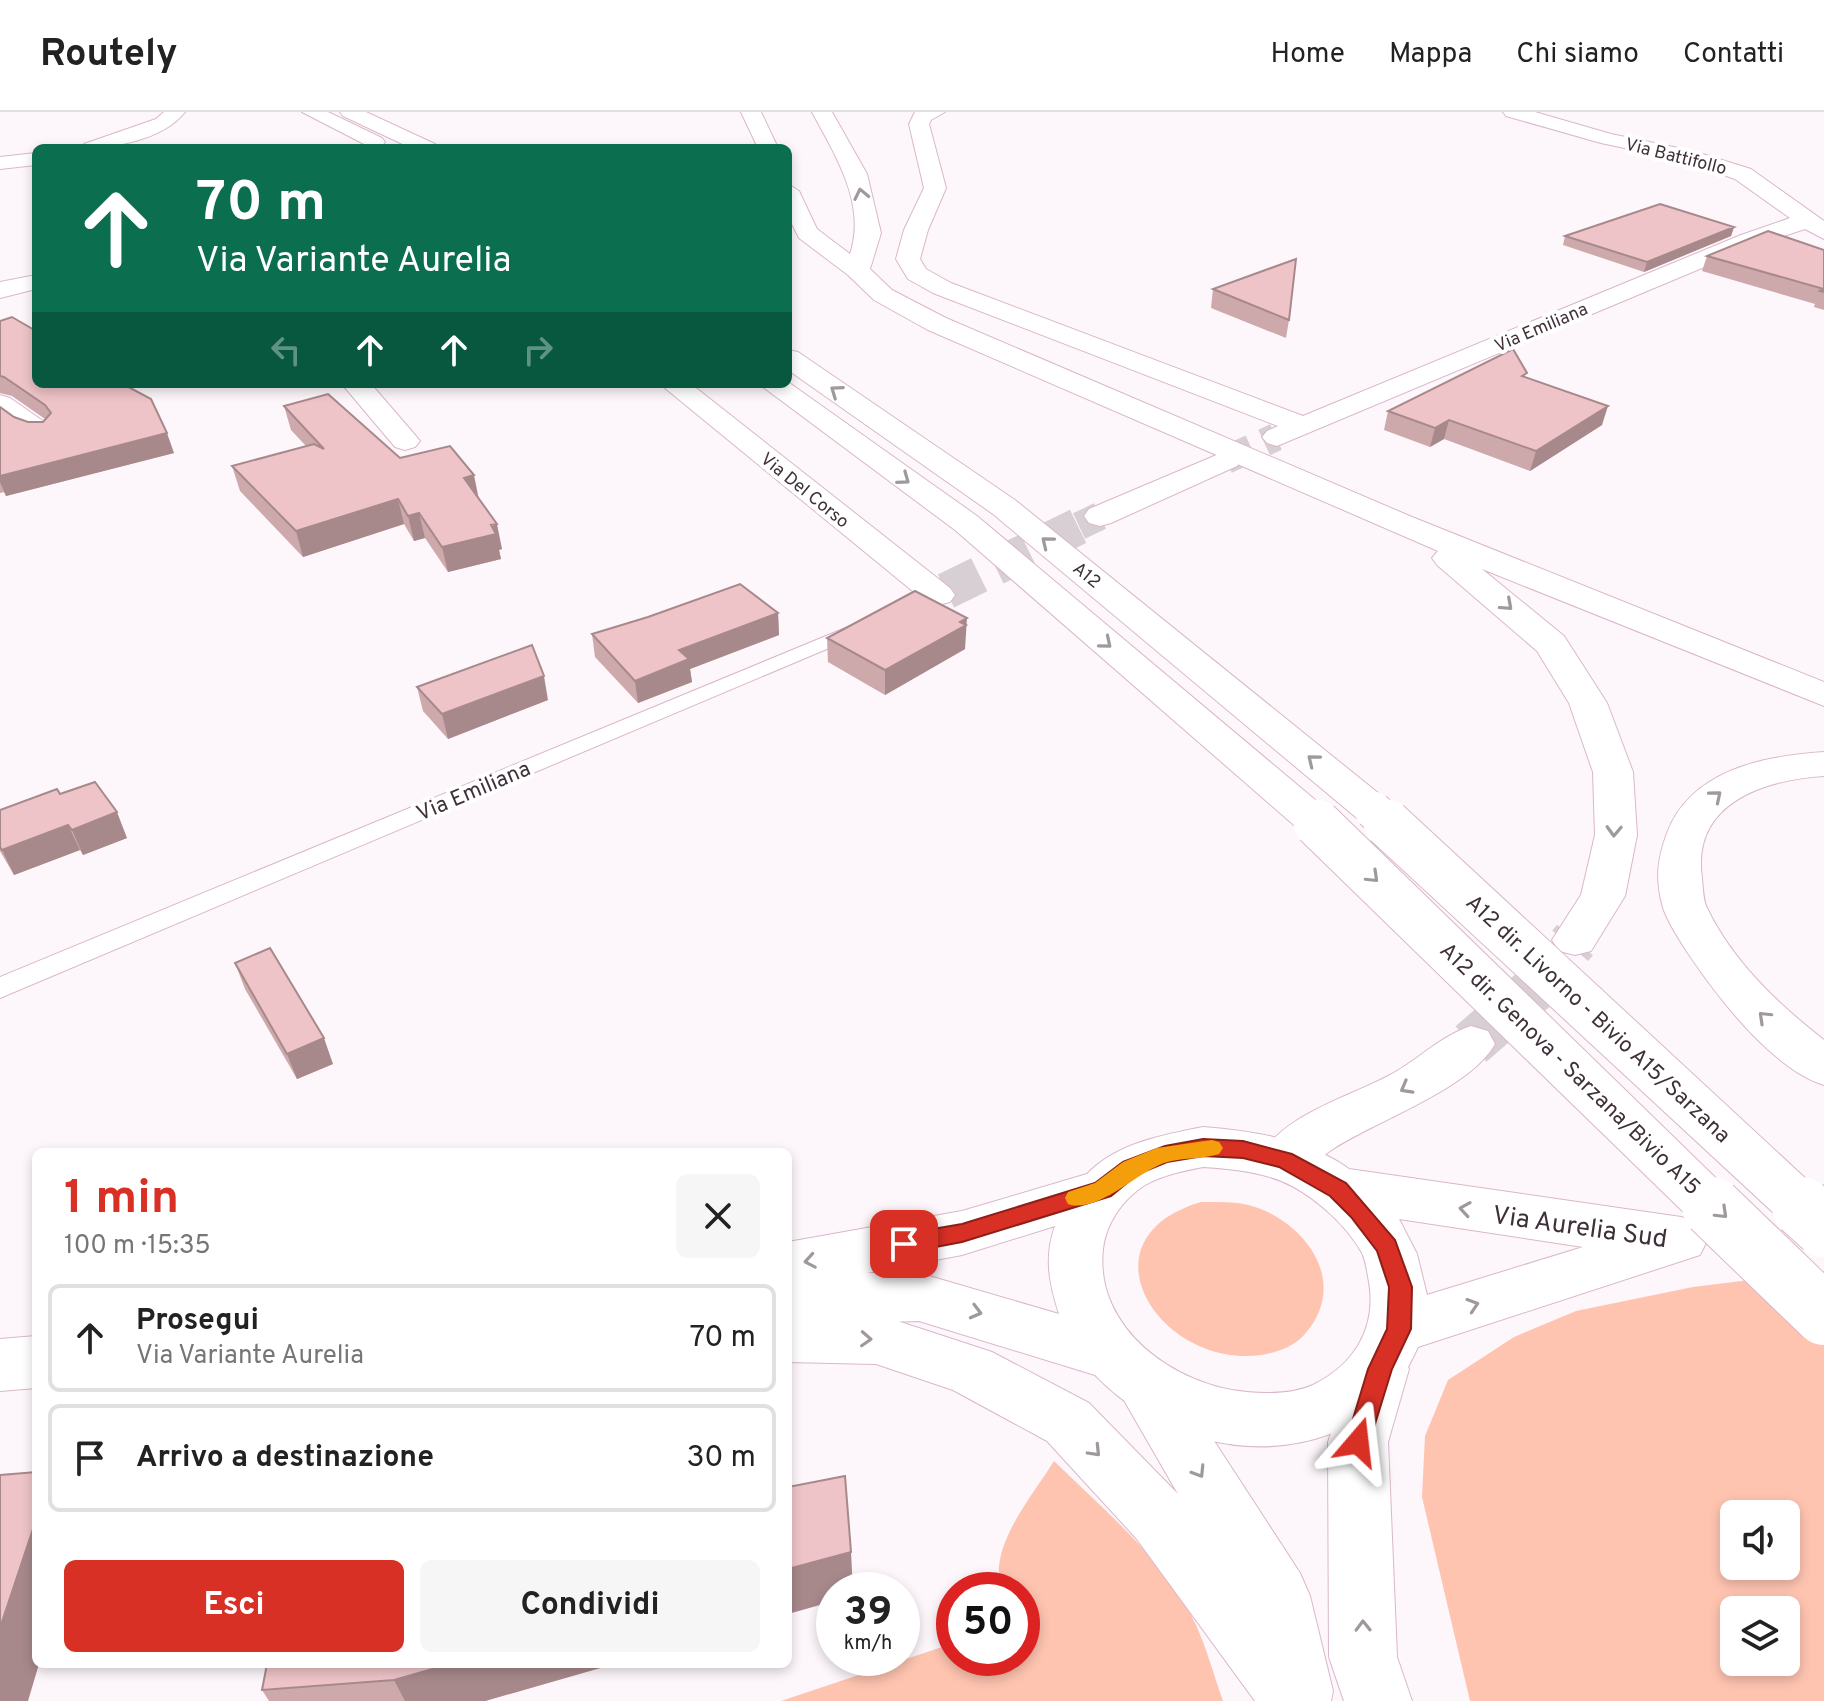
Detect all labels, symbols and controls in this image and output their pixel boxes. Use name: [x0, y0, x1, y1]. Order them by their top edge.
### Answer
text: Routely: [40, 31, 178, 80]
text: Home: [1271, 37, 1345, 73]
text: Mappa: [1389, 37, 1472, 73]
text: Chi siamo: [1516, 37, 1639, 73]
text: Contatti: [1683, 37, 1784, 73]
street label: Via Battifollo: [1622, 134, 1729, 181]
text: 70 m: [196, 170, 326, 240]
icon: ahead: [64, 176, 168, 280]
one-way arrow: [853, 188, 870, 202]
text: Via Variante Aurelia: [196, 239, 511, 285]
street label: Via Emiliana: [1491, 298, 1592, 358]
icon: left: [264, 328, 308, 372]
icon: ahead: [348, 328, 392, 372]
icon: ahead: [432, 328, 476, 372]
icon: right: [516, 328, 560, 372]
one-way arrow: [830, 385, 844, 400]
street label: Via Del Corso: [755, 448, 853, 534]
one-way arrow: [896, 469, 910, 484]
one-way arrow: [1042, 537, 1056, 552]
street label: A12: [1067, 558, 1105, 594]
one-way arrow: [1497, 596, 1512, 610]
one-way arrow: [1097, 633, 1111, 648]
one-way arrow: [1308, 755, 1322, 770]
street label: Via Emiliana: [413, 756, 535, 828]
one-way arrow: [1707, 791, 1722, 806]
one-way arrow: [1606, 825, 1623, 837]
one-way arrow: [1364, 868, 1378, 882]
street label: A12 dir. Livorno - Bivio A15/Sarzana: [1459, 890, 1735, 1150]
street label: A12 dir. Genova - Sarzana/Bivio A15: [1433, 938, 1705, 1202]
one-way arrow: [1759, 1011, 1773, 1026]
one-way arrow: [1401, 1078, 1415, 1094]
text: 1 min: [64, 1170, 179, 1230]
button: close: [676, 1174, 760, 1258]
street label: Via Aurelia Sud: [1490, 1200, 1669, 1257]
one-way arrow: [1458, 1201, 1472, 1218]
one-way arrow: [1713, 1204, 1727, 1218]
pin: [870, 1210, 938, 1278]
icon: arrive: [882, 1222, 926, 1266]
text: 100 m · 15:35: [64, 1230, 211, 1263]
one-way arrow: [803, 1251, 817, 1268]
one-way arrow: [1466, 1298, 1479, 1314]
text: Prosegui: [136, 1303, 259, 1340]
one-way arrow: [968, 1303, 982, 1320]
icon: ahead: [68, 1316, 112, 1360]
text: 70 m: [690, 1320, 756, 1357]
one-way arrow: [860, 1330, 873, 1347]
text: Via Variante Aurelia: [136, 1340, 364, 1373]
position arrow: [1316, 1400, 1400, 1484]
icon: arrive: [68, 1436, 112, 1480]
text: Arrivo a destinazione: [136, 1440, 434, 1477]
text: 30 m: [687, 1440, 756, 1477]
one-way arrow: [1086, 1442, 1101, 1456]
one-way arrow: [1189, 1463, 1205, 1478]
map controls: [1720, 1500, 1800, 1676]
button: sound: [1720, 1500, 1800, 1580]
button: Esci: [64, 1560, 404, 1652]
button: Condividi: [420, 1560, 760, 1652]
speed limit sign: 50: [936, 1572, 1040, 1676]
text: 39: [844, 1589, 892, 1639]
button: layers: [1720, 1596, 1800, 1676]
one-way arrow: [1354, 1619, 1371, 1632]
text: km/h: [844, 1631, 892, 1657]

